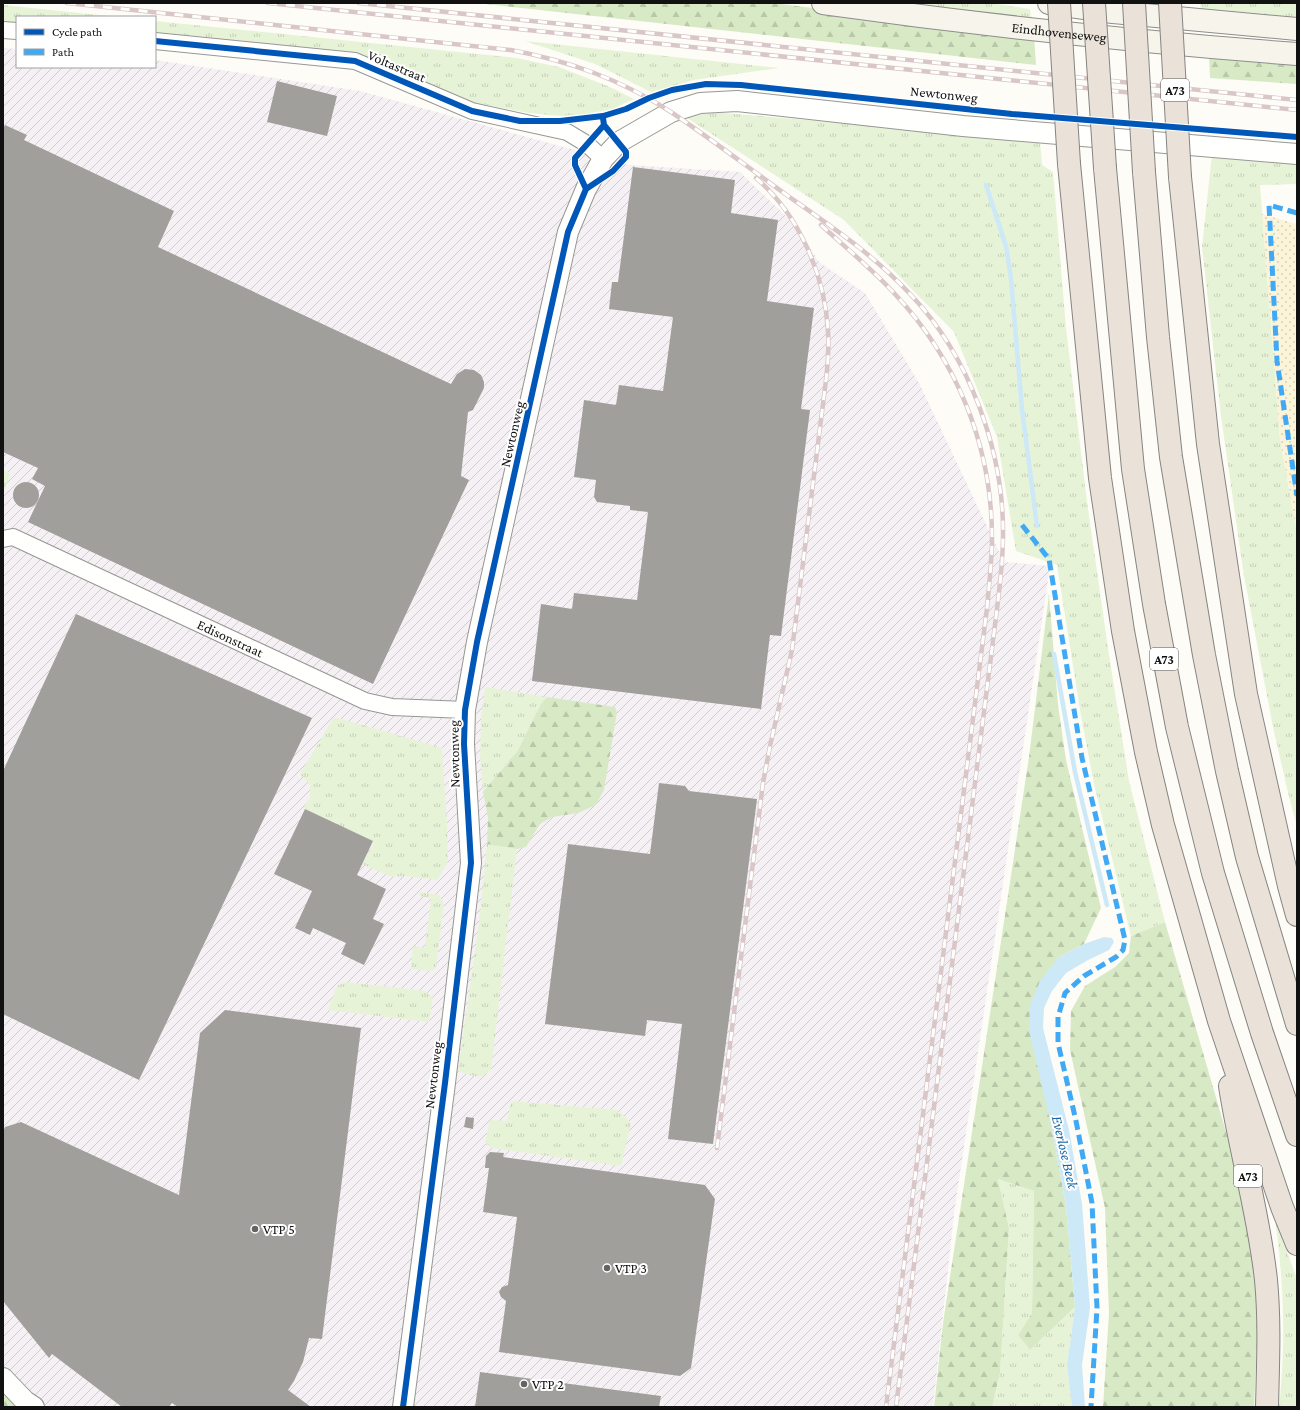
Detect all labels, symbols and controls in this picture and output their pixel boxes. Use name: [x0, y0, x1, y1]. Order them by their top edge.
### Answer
legend: [16, 16, 156, 68]
street label: Eindhovenseweg: [1011, 19, 1108, 45]
text: Cycle path: [52, 25, 103, 39]
text: Path: [52, 45, 74, 59]
street label: Voltastraat: [366, 47, 429, 86]
road number: A73: [1161, 79, 1189, 101]
street label: Newtonweg: [910, 83, 979, 106]
street label: Newtonweg: [497, 399, 527, 469]
street label: Edisonstraat: [195, 616, 266, 661]
road number: A73: [1150, 648, 1178, 670]
street label: Newtonweg: [445, 720, 463, 788]
street label: Newtonweg: [421, 1040, 445, 1110]
water label: Everlose Beek: [1049, 1114, 1081, 1191]
road number: A73: [1234, 1165, 1262, 1187]
place label: VTP 5: [263, 1221, 295, 1237]
marker: VTP 5: [250, 1224, 260, 1234]
place label: VTP 3: [615, 1260, 647, 1276]
marker: VTP 3: [602, 1263, 612, 1273]
place label: VTP 2: [532, 1376, 564, 1392]
marker: VTP 2: [519, 1379, 529, 1389]

